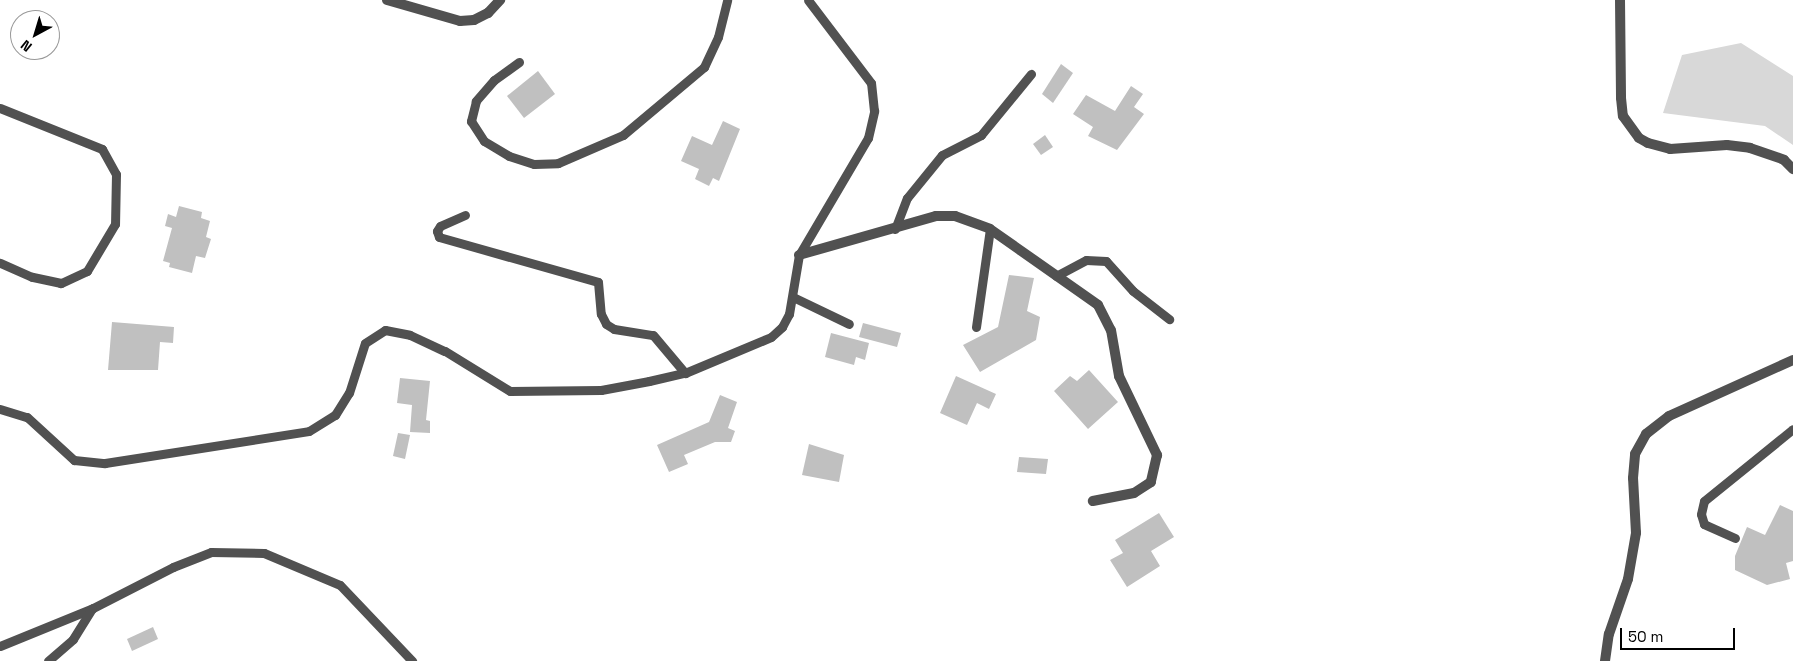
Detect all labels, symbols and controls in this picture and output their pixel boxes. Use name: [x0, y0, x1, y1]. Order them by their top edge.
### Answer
north arrow: [10, 10, 60, 60]
text: N: [17, 36, 36, 56]
scale bar: [1623, 618, 1738, 650]
text: 50 m: [1628, 627, 1663, 646]

